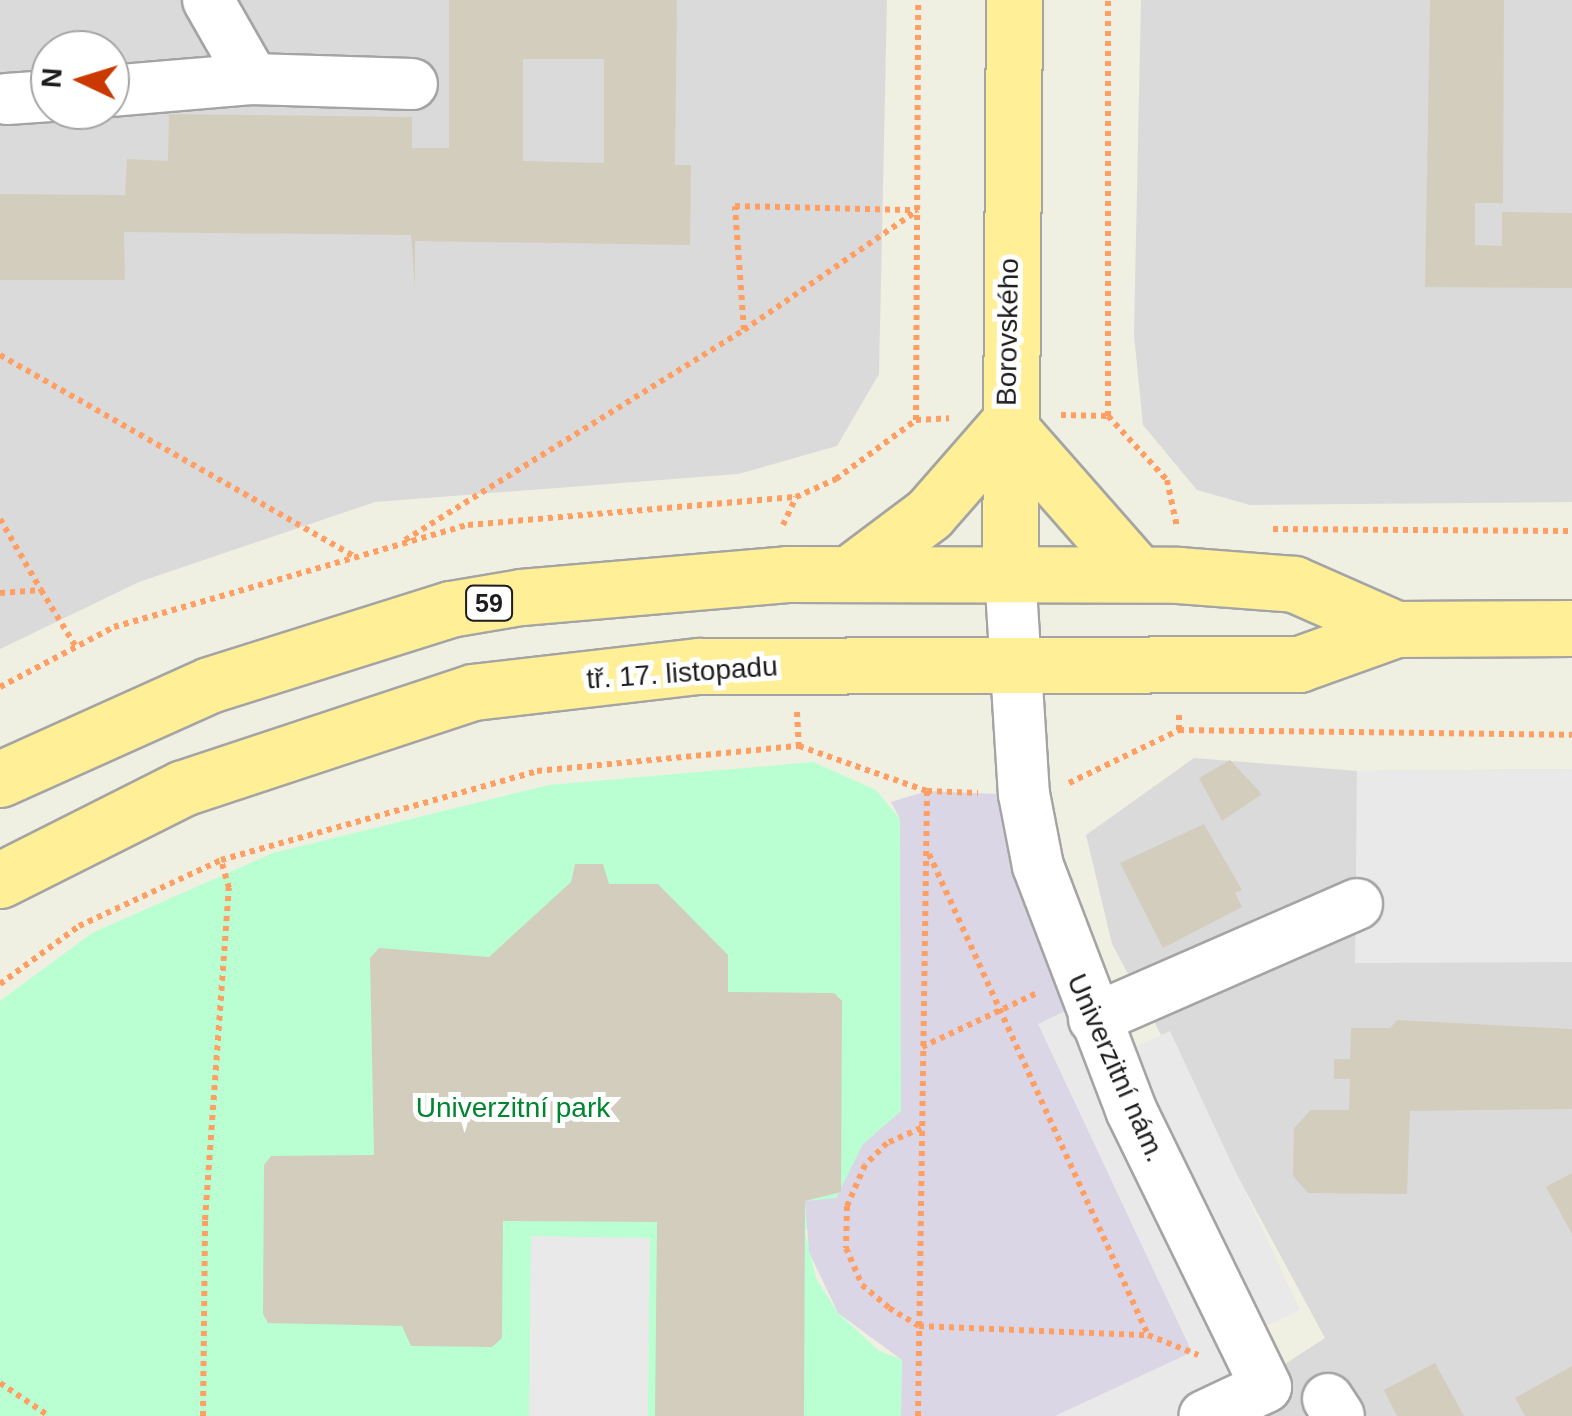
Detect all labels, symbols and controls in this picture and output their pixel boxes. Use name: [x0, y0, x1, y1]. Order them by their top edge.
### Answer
north arrow: [30, 30, 130, 130]
text: N: [35, 67, 68, 89]
street label: Borovského: [990, 258, 1026, 406]
road number: 59: [464, 583, 514, 623]
street label: tř. 17. listopadu: [585, 650, 779, 696]
street label: Univerzitní nám.: [1060, 969, 1172, 1167]
park label: Univerzitní park: [416, 1091, 610, 1125]

